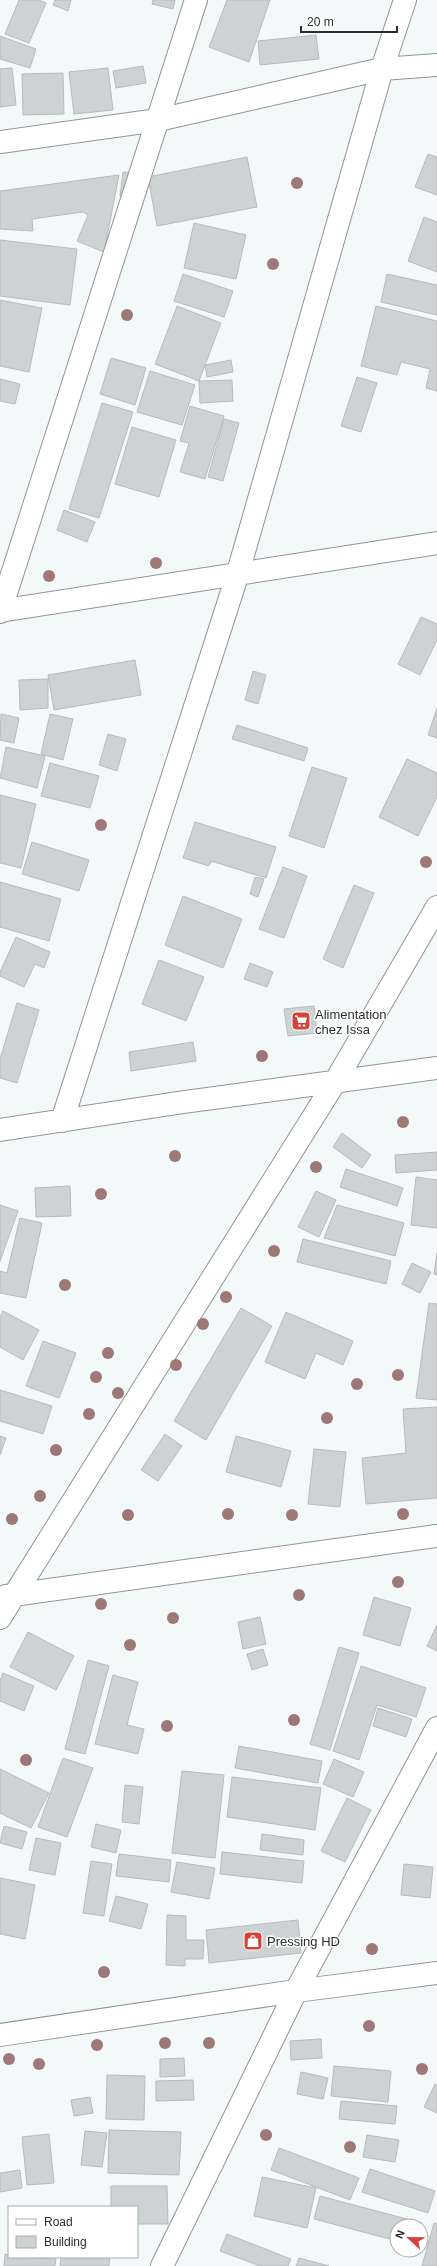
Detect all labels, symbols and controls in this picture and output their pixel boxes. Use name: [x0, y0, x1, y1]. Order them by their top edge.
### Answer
scale bar: [301, 8, 397, 34]
text: 20 m: [307, 15, 334, 29]
place label: Alimentation chez Issa: [315, 1007, 387, 1037]
supermarket icon: Alimentation chez Issa: [290, 1010, 312, 1032]
shop icon: Pressing HD: [242, 1930, 264, 1952]
place label: Pressing HD: [267, 1934, 340, 1949]
legend: [8, 2206, 138, 2258]
text: Road: [44, 2215, 73, 2229]
north arrow: [389, 2218, 429, 2258]
text: N: [393, 2228, 407, 2240]
text: Building: [44, 2235, 87, 2249]

